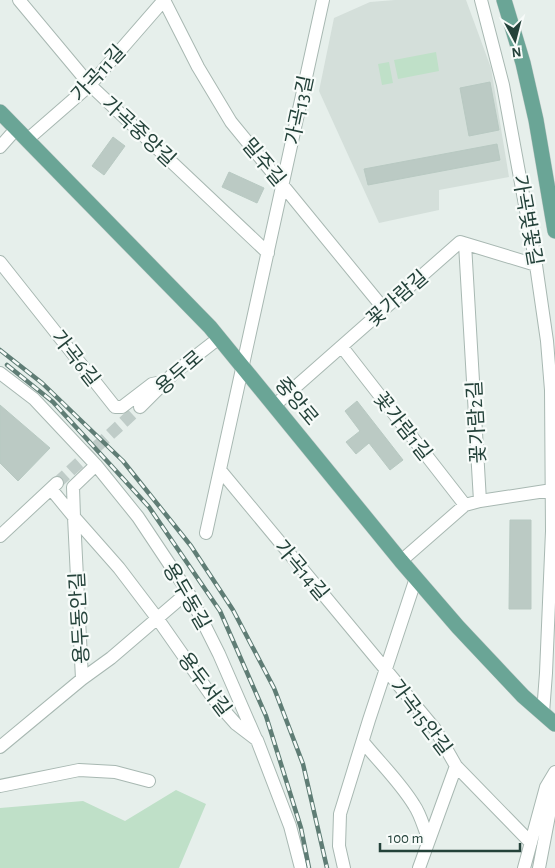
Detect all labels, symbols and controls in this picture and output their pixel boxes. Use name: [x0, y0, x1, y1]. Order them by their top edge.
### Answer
north arrow: [490, 15, 540, 65]
street label: 가곡11길: [67, 41, 130, 106]
text: N: [511, 44, 522, 59]
street label: 가곡13길: [282, 74, 317, 147]
street label: 가곡중앙길: [98, 92, 179, 170]
street label: 밀주길: [238, 134, 289, 190]
street label: 가곡벚꽃길: [509, 173, 546, 267]
street label: 꽃가람길: [363, 266, 432, 330]
street label: 가곡6길: [47, 326, 104, 390]
street label: 용두로: [152, 346, 207, 398]
street label: 중앙로: [271, 373, 322, 429]
street label: 꽃가람2길: [464, 380, 489, 464]
street label: 꽃가람1길: [370, 388, 436, 464]
street label: 가곡14길: [271, 536, 333, 605]
street label: 용두동길: [159, 559, 214, 633]
street label: 용두동안길: [67, 571, 92, 664]
street label: 용두서길: [174, 649, 235, 720]
street label: 가곡15안길: [385, 676, 456, 759]
scale bar: [380, 820, 520, 852]
text: 100 m: [388, 831, 423, 846]

